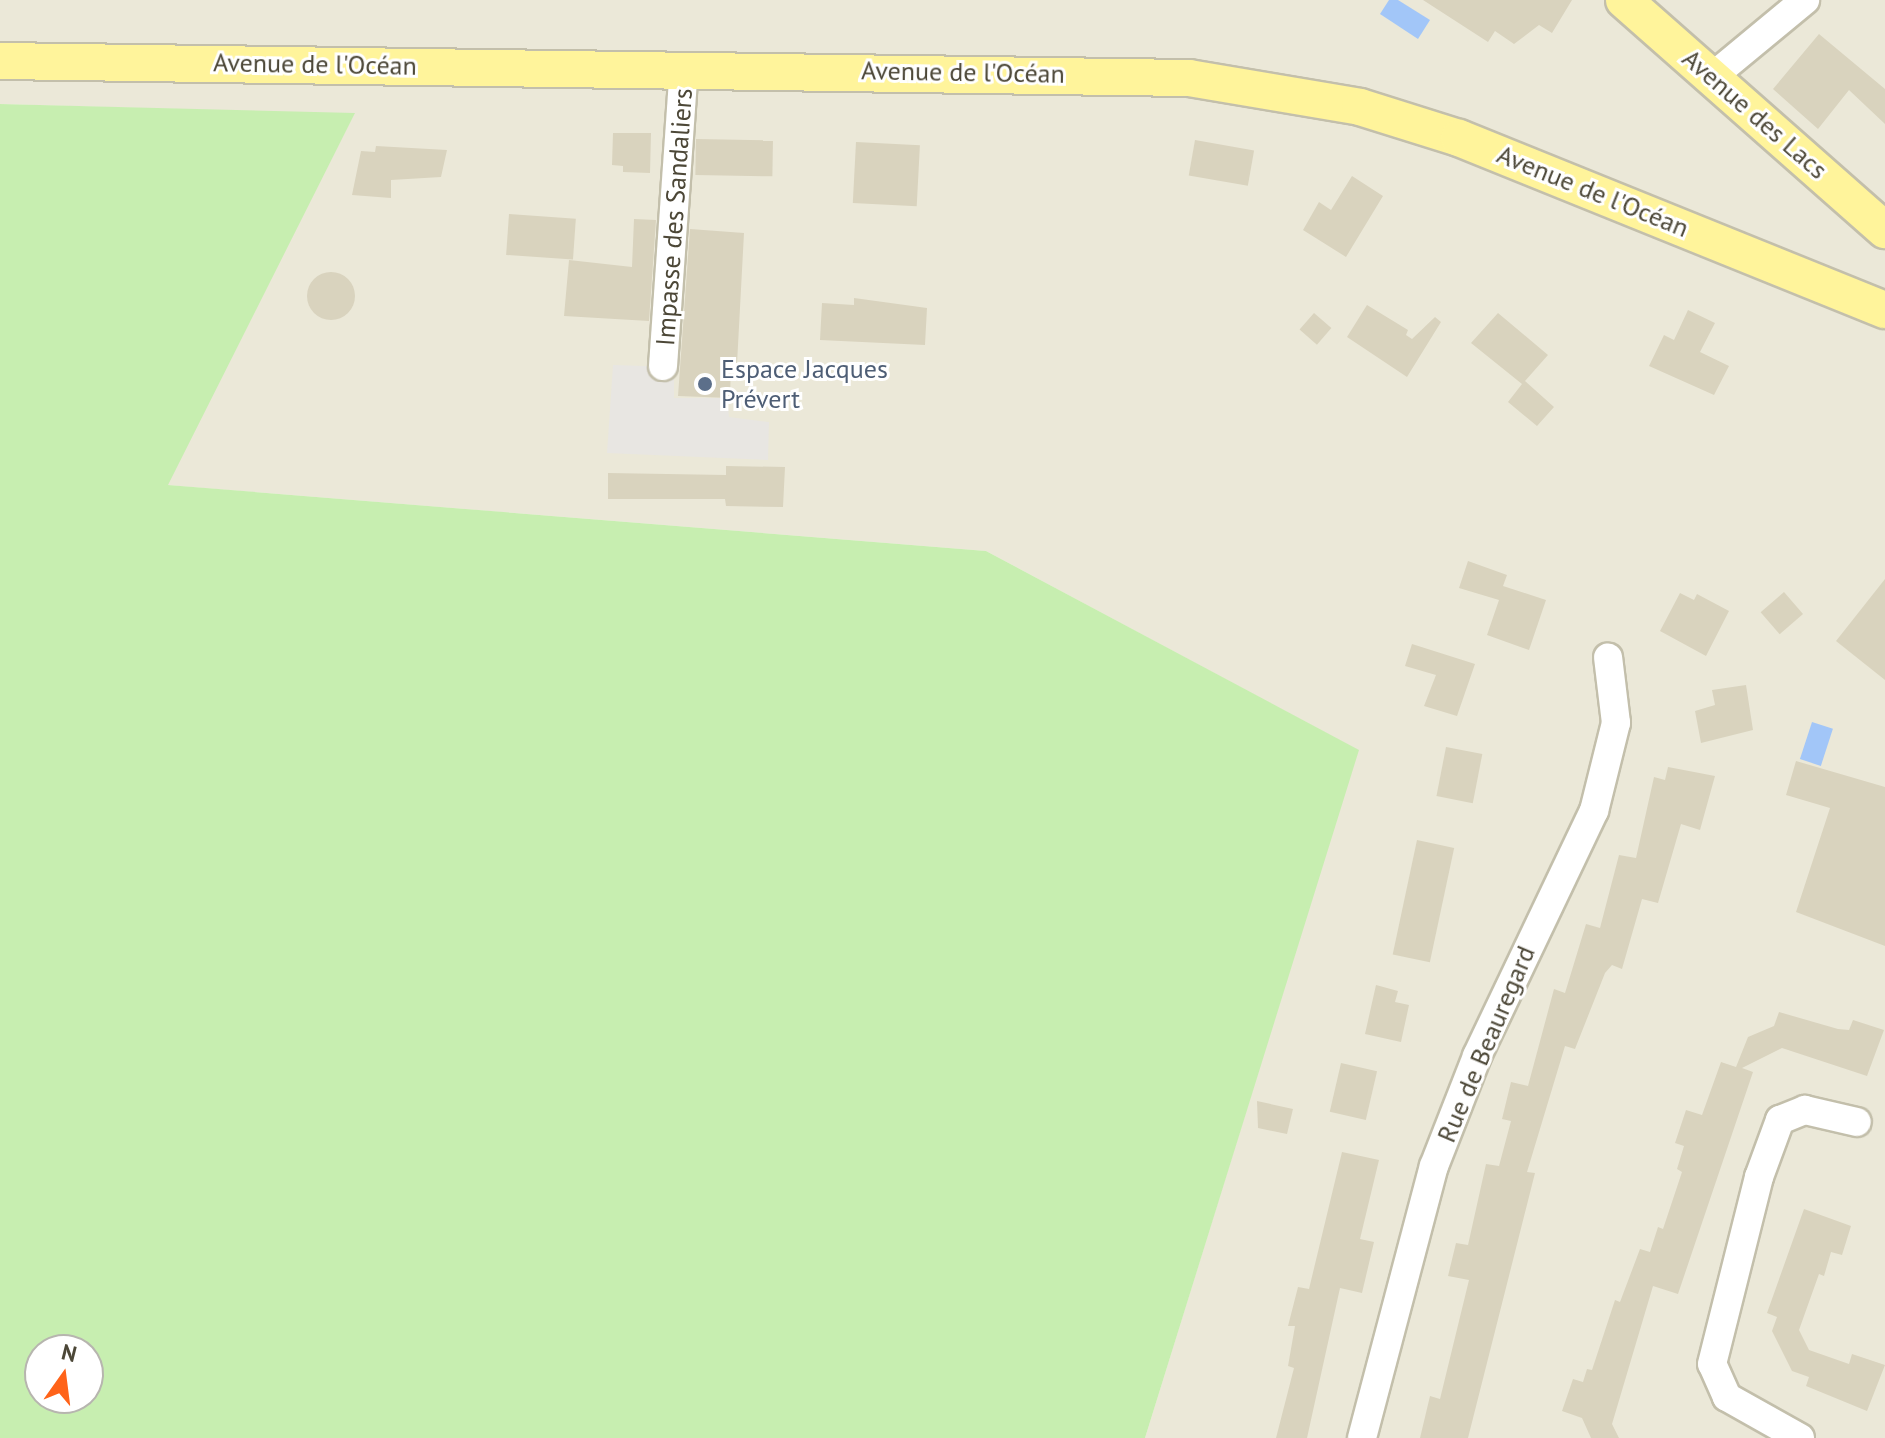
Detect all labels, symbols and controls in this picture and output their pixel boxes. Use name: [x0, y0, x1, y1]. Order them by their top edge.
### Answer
street label: Avenue des Lacs: [1676, 43, 1834, 185]
street label: Avenue de l'Océan: [213, 47, 417, 81]
street label: Avenue de l'Océan: [861, 55, 1065, 89]
street label: Impasse des Sandaliers: [649, 87, 699, 347]
street label: Avenue de l'Océan: [1493, 138, 1693, 244]
place label: Espace Jacques Prévert: [721, 353, 888, 414]
marker: Espace Jacques Prévert: [696, 375, 714, 393]
street label: Rue de Beauregard: [1431, 941, 1541, 1147]
north arrow: [24, 1334, 104, 1414]
text: N: [59, 1337, 80, 1368]

